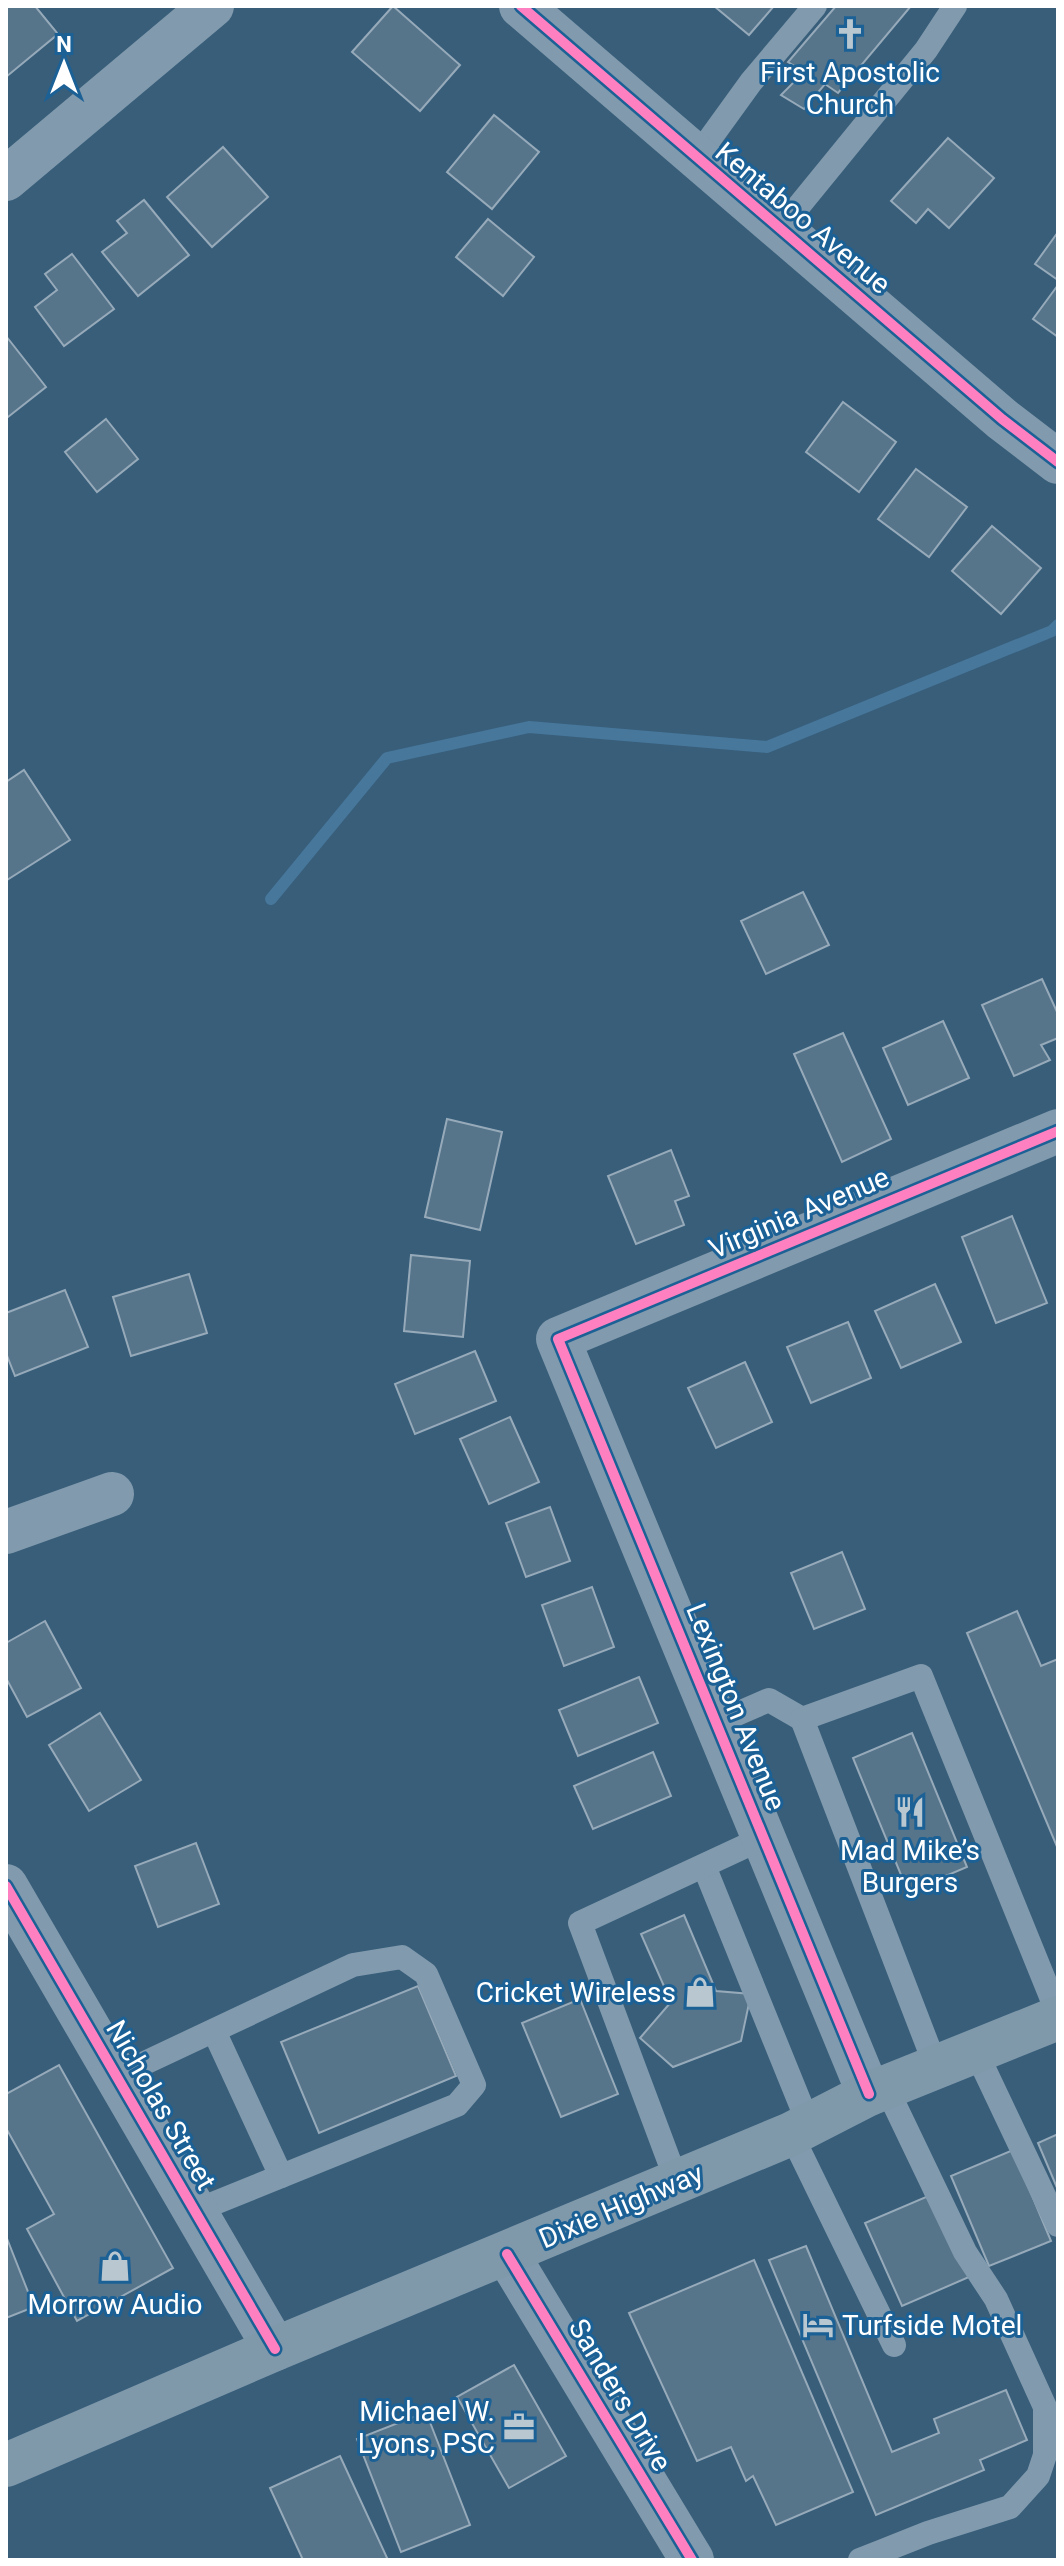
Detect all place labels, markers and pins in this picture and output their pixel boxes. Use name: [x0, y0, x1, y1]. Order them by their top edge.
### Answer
church icon: First Apostolic Church: [833, 17, 867, 51]
place label: First Apostolic Church: [760, 56, 940, 121]
restaurant icon: Mad Mike’s Burgers: [893, 1795, 927, 1829]
place label: Mad Mike’s Burgers: [840, 1834, 980, 1899]
shop icon: Cricket Wireless: [683, 1975, 717, 2009]
place label: Cricket Wireless: [476, 1976, 676, 2009]
shop icon: Morrow Audio: [98, 2249, 132, 2283]
place label: Morrow Audio: [27, 2288, 203, 2321]
hotel icon: Turfside Motel: [801, 2308, 835, 2342]
place label: Turfside Motel: [842, 2309, 1022, 2342]
place label: Michael W. Lyons, PSC: [358, 2395, 495, 2460]
office icon: Michael W. Lyons, PSC: [502, 2410, 536, 2444]

